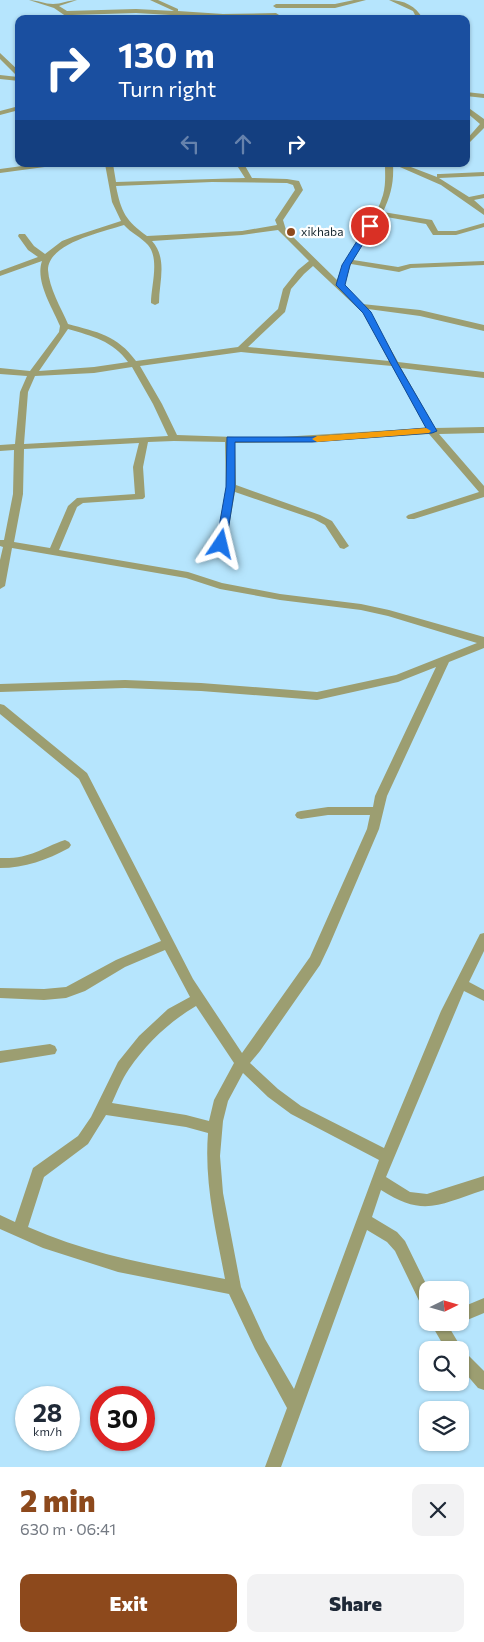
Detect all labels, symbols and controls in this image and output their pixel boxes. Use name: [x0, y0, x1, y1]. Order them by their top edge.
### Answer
text: 130 m: [118, 32, 215, 75]
icon: right: [35, 35, 100, 100]
text: Turn right: [118, 75, 216, 102]
icon: left: [176, 130, 204, 158]
icon: ahead: [229, 130, 257, 158]
icon: right: [282, 130, 310, 158]
pin: [349, 205, 391, 247]
icon: arrive: [356, 212, 384, 240]
place label: xikhaba: [301, 224, 344, 238]
marker: xikhaba: [285, 226, 297, 238]
position arrow: [194, 517, 246, 569]
north arrow: [419, 1281, 469, 1331]
map controls: [419, 1281, 469, 1451]
button: search: [419, 1341, 469, 1391]
speed limit sign: 30: [90, 1386, 155, 1451]
text: 28: [33, 1397, 62, 1427]
button: layers: [419, 1401, 469, 1451]
text: km/h: [33, 1424, 62, 1438]
text: 2 min: [20, 1481, 95, 1518]
button: close: [412, 1484, 464, 1536]
text: 630 m · 06:41: [20, 1519, 116, 1538]
button: Exit: [20, 1574, 237, 1632]
button: Share: [247, 1574, 464, 1632]

